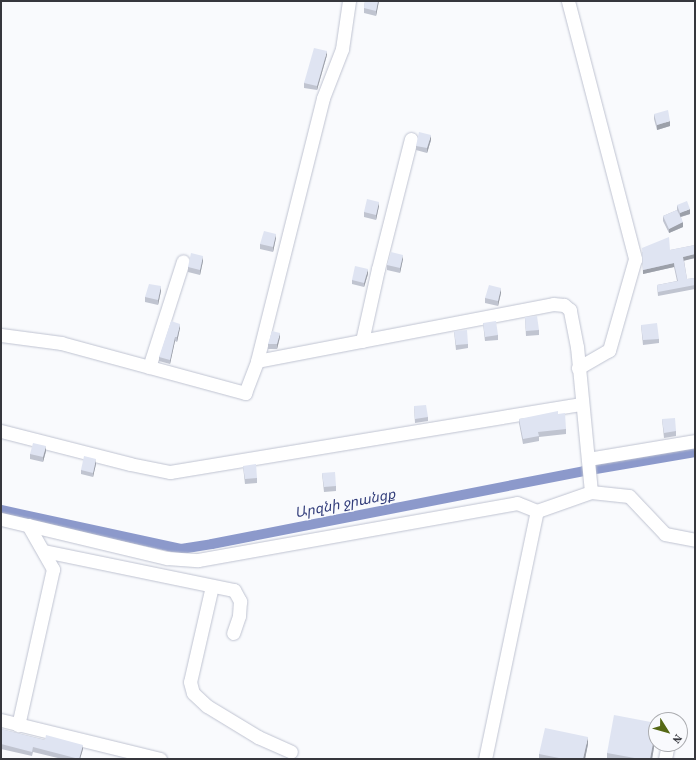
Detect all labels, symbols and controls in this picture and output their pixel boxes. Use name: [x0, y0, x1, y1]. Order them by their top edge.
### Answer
water label: Արզնի ջրանցք: [293, 485, 397, 521]
north arrow: [648, 712, 688, 752]
text: N: [669, 731, 686, 747]

